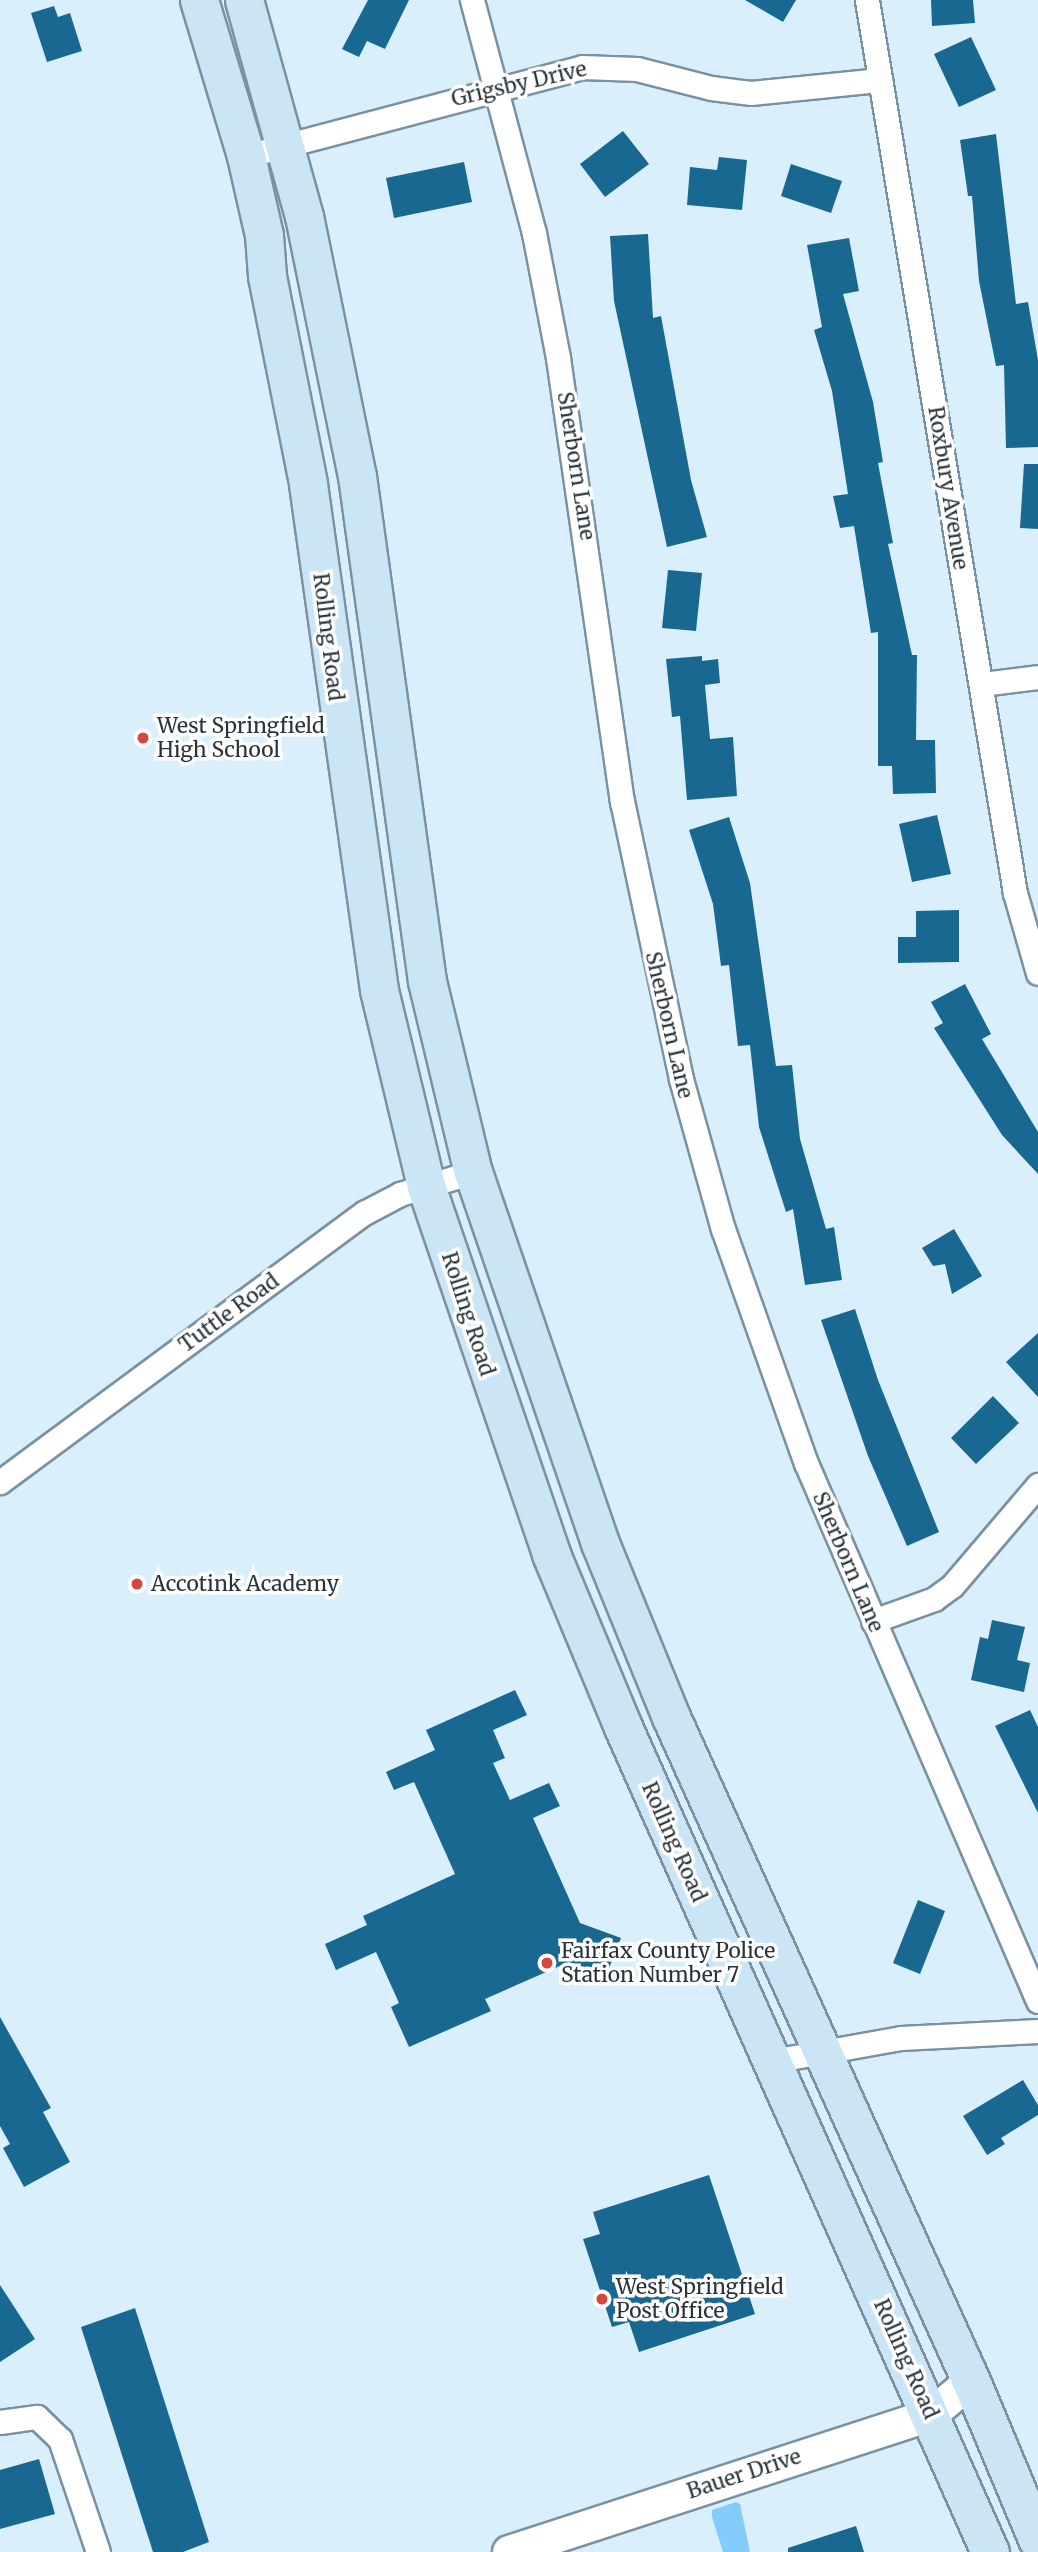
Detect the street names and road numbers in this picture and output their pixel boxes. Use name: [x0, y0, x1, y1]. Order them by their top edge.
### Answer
street label: Grigsby Drive: [449, 56, 589, 112]
street label: Sherborn Lane: [552, 390, 600, 542]
street label: Roxbury Avenue: [923, 405, 973, 571]
street label: Rolling Road: [308, 572, 348, 702]
street label: Sherborn Lane: [640, 949, 698, 1101]
street label: Rolling Road: [436, 1249, 500, 1379]
street label: Tuttle Road: [174, 1268, 284, 1358]
street label: Sherborn Lane: [807, 1488, 889, 1636]
street label: Rolling Road: [636, 1778, 712, 1906]
street label: Rolling Road: [868, 2295, 944, 2423]
street label: Bauer Drive: [684, 2444, 804, 2504]

